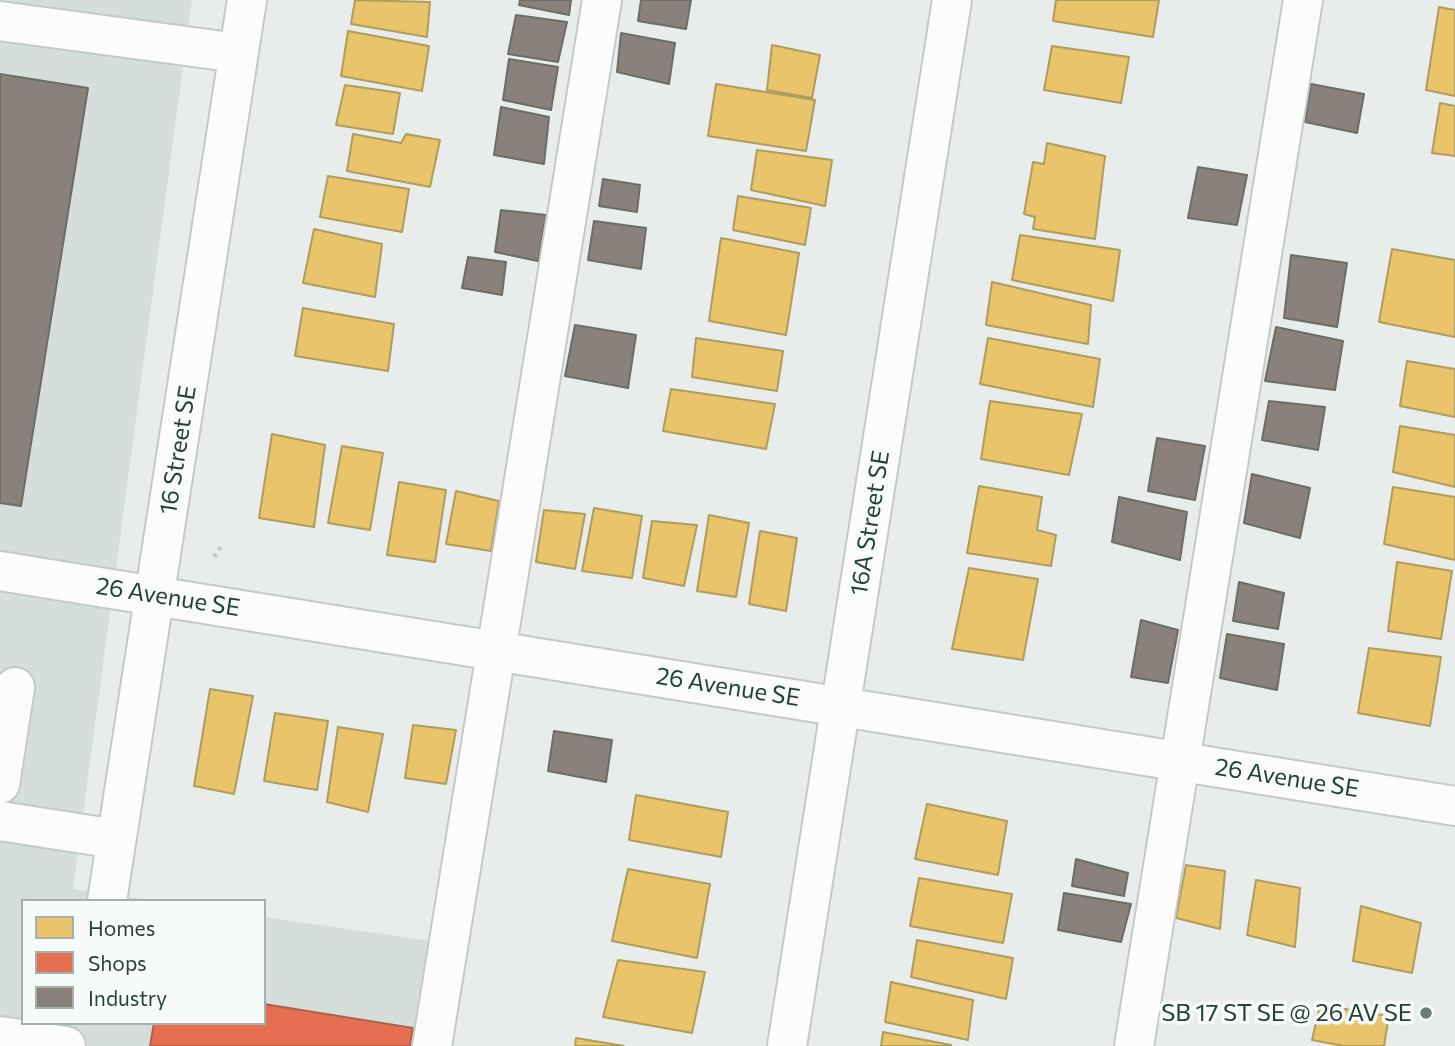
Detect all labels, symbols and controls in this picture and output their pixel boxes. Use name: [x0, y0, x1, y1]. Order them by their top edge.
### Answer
street label: 16 Street SE: [154, 383, 202, 517]
street label: 16A Street SE: [844, 449, 896, 597]
street label: 26 Avenue SE: [94, 571, 242, 623]
street label: 26 Avenue SE: [654, 661, 802, 713]
street label: 26 Avenue SE: [1213, 752, 1361, 804]
legend: [21, 899, 266, 1025]
text: Homes: [88, 915, 155, 940]
text: Shops: [88, 950, 147, 975]
text: Industry: [88, 985, 167, 1010]
place label: SB 17 ST SE @ 26 AV SE: [1161, 999, 1412, 1027]
marker: SB 17 ST SE @ 26 AV SE: [1418, 1005, 1434, 1021]

